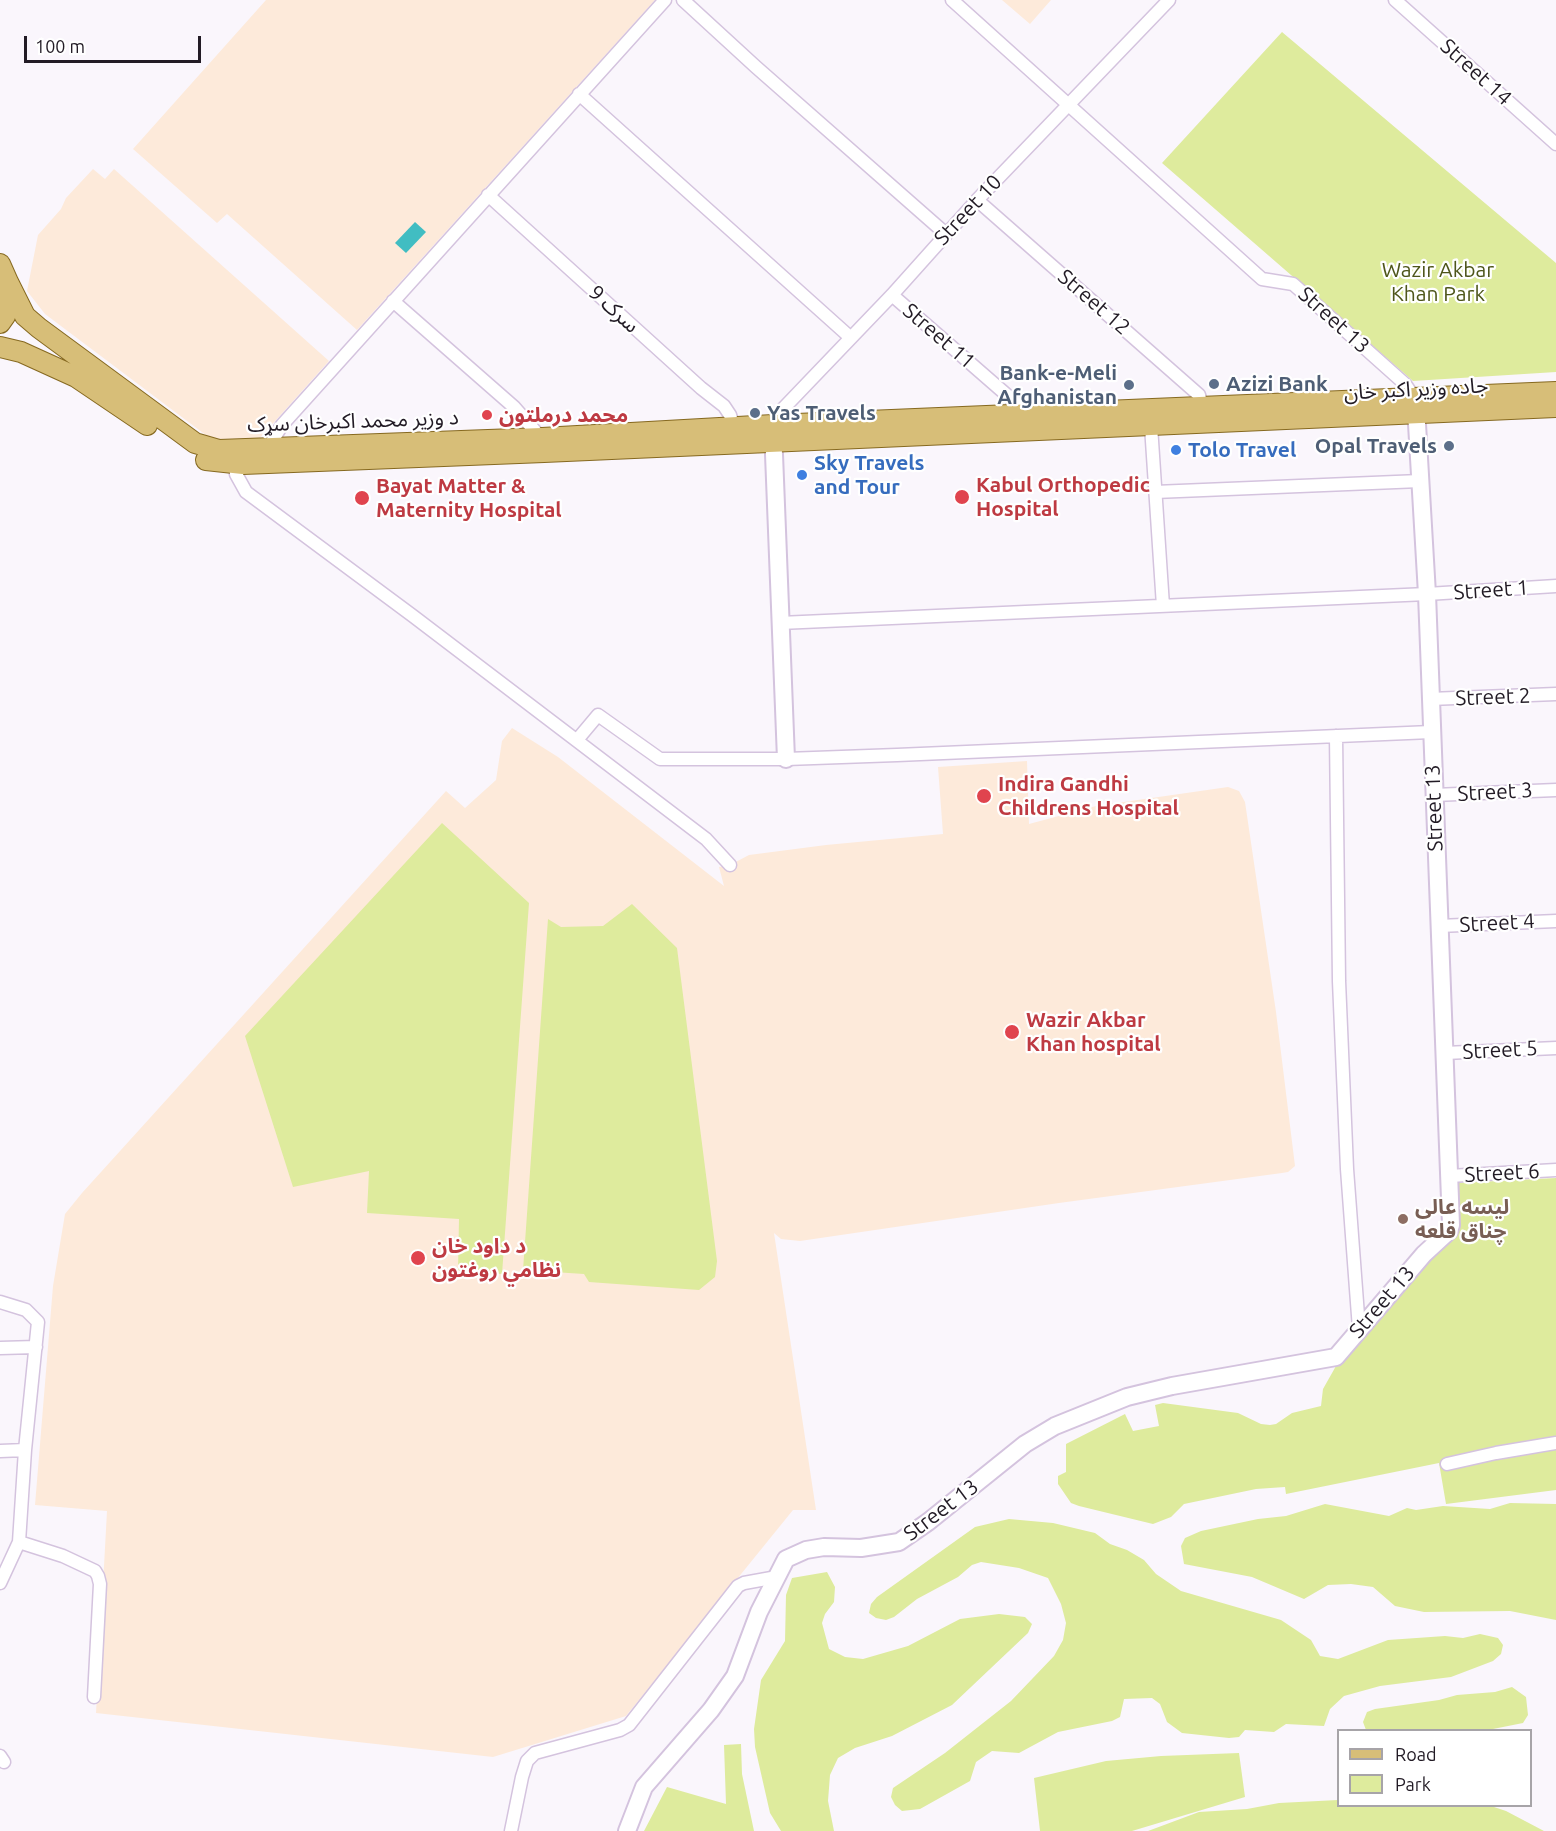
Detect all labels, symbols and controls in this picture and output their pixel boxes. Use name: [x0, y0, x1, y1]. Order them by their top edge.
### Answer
scale bar: [27, 24, 204, 62]
street label: Street 14: [1435, 33, 1517, 111]
text: 100 m: [35, 36, 85, 56]
street label: Street 10: [929, 170, 1007, 250]
park label: Wazir Akbar Khan Park: [1382, 257, 1494, 307]
street label: Street 12: [1053, 264, 1135, 340]
street label: سرک 9: [584, 280, 644, 338]
street label: Street 13: [1293, 281, 1375, 359]
street label: Street 11: [898, 298, 980, 374]
place label: Bank-e-Meli Afghanistan: [997, 360, 1117, 410]
place label: Azizi Bank: [1226, 371, 1328, 397]
street label: جاده وزیر اکبر خان: [1343, 373, 1489, 405]
marker: Azizi Bank: [1207, 377, 1221, 391]
marker: Bank-e-Meli Afghanistan: [1122, 378, 1136, 392]
place label: Yas Travels: [767, 400, 876, 426]
place label: محمد درملتون: [499, 402, 628, 428]
street label: د وزیر محمد اکبرخان سړک: [247, 405, 459, 437]
marker: Yas Travels: [748, 406, 762, 420]
marker: محمد درملتون: [480, 408, 494, 422]
place label: Opal Travels: [1315, 433, 1437, 459]
place label: Tolo Travel: [1188, 437, 1296, 463]
marker: Opal Travels: [1442, 439, 1456, 453]
marker: Tolo Travel: [1169, 443, 1183, 457]
place label: Sky Travels and Tour: [814, 450, 925, 500]
marker: Sky Travels and Tour: [795, 468, 809, 482]
place label: Kabul Orthopedic Hospital: [976, 472, 1150, 522]
place label: Bayat Matter & Maternity Hospital: [376, 473, 562, 523]
marker: Kabul Orthopedic Hospital: [953, 488, 971, 506]
marker: Bayat Matter & Maternity Hospital: [353, 489, 371, 507]
street label: Street 1: [1453, 575, 1529, 605]
street label: Street 2: [1455, 683, 1531, 711]
street label: Street 13: [1420, 764, 1448, 852]
place label: Indira Gandhi Childrens Hospital: [998, 771, 1179, 821]
street label: Street 3: [1457, 777, 1533, 807]
marker: Indira Gandhi Childrens Hospital: [975, 787, 993, 805]
street label: Street 4: [1459, 908, 1535, 938]
place label: Wazir Akbar Khan hospital: [1026, 1007, 1161, 1057]
marker: Wazir Akbar Khan hospital: [1003, 1023, 1021, 1041]
street label: Street 5: [1462, 1035, 1538, 1065]
street label: Street 6: [1464, 1158, 1540, 1188]
place label: لیسه عالی چناق قلعه: [1415, 1194, 1509, 1244]
marker: لیسه عالی چناق قلعه: [1396, 1212, 1410, 1226]
place label: د داود خان نظامي روغتون: [432, 1233, 561, 1283]
marker: د داود خان نظامي روغتون: [409, 1249, 427, 1267]
street label: Street 13: [1344, 1261, 1420, 1343]
street label: Street 13: [899, 1474, 983, 1546]
legend: [1337, 1729, 1532, 1807]
text: Road: [1395, 1744, 1437, 1764]
text: Park: [1395, 1774, 1431, 1794]

